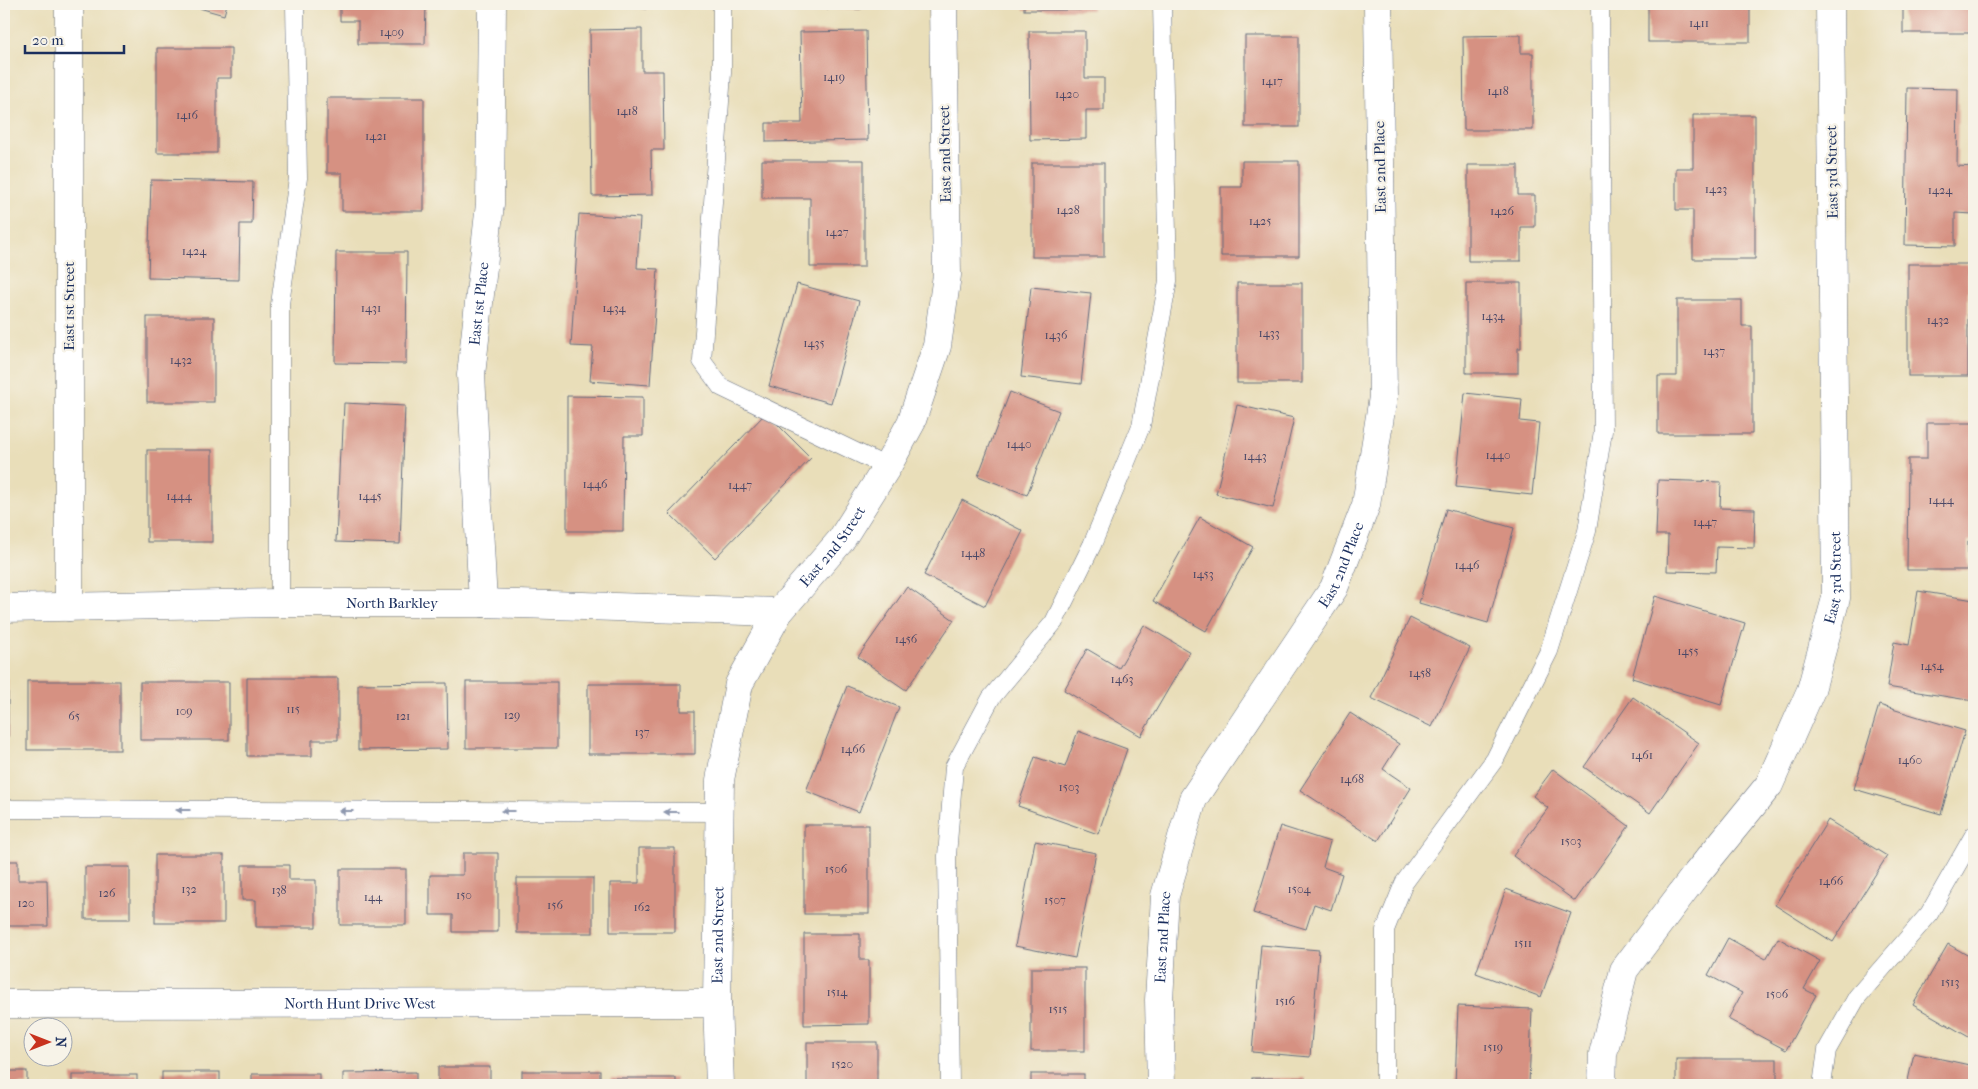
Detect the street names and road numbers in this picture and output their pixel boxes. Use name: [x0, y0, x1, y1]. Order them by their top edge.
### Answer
street label: East 2nd Street: [935, 104, 955, 203]
street label: East 2nd Place: [1370, 120, 1390, 213]
street label: East 3rd Street: [1822, 124, 1842, 219]
street label: East 1st Place: [465, 260, 493, 346]
street label: East 1st Street: [60, 261, 78, 351]
street label: East 2nd Street: [796, 502, 869, 591]
street label: East 2nd Place: [1314, 519, 1368, 611]
street label: East 3rd Street: [1820, 530, 1845, 626]
street label: North Barkley: [346, 594, 439, 612]
street label: East 2nd Street: [708, 885, 728, 984]
street label: East 2nd Place: [1151, 888, 1175, 984]
street label: North Hunt Drive West: [284, 994, 436, 1013]

